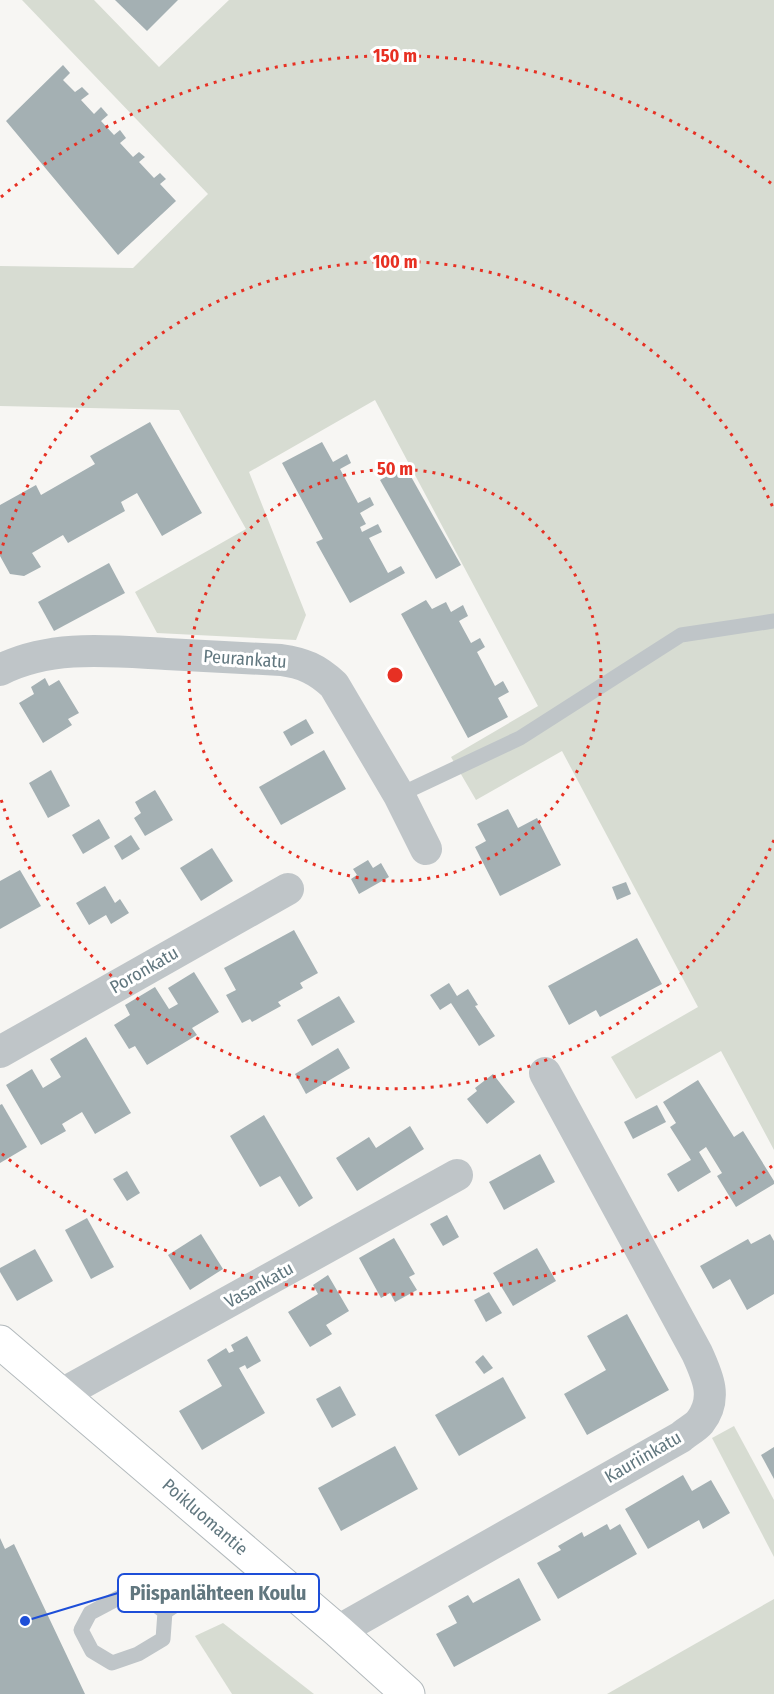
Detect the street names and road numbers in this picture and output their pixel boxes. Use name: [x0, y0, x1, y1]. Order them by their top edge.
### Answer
street label: Peurankatu: [203, 645, 287, 673]
street label: Poronkatu: [106, 942, 182, 998]
street label: Vasankatu: [221, 1257, 297, 1313]
street label: Kauriinkatu: [601, 1426, 685, 1488]
street label: Poikluomantie: [158, 1474, 252, 1560]

